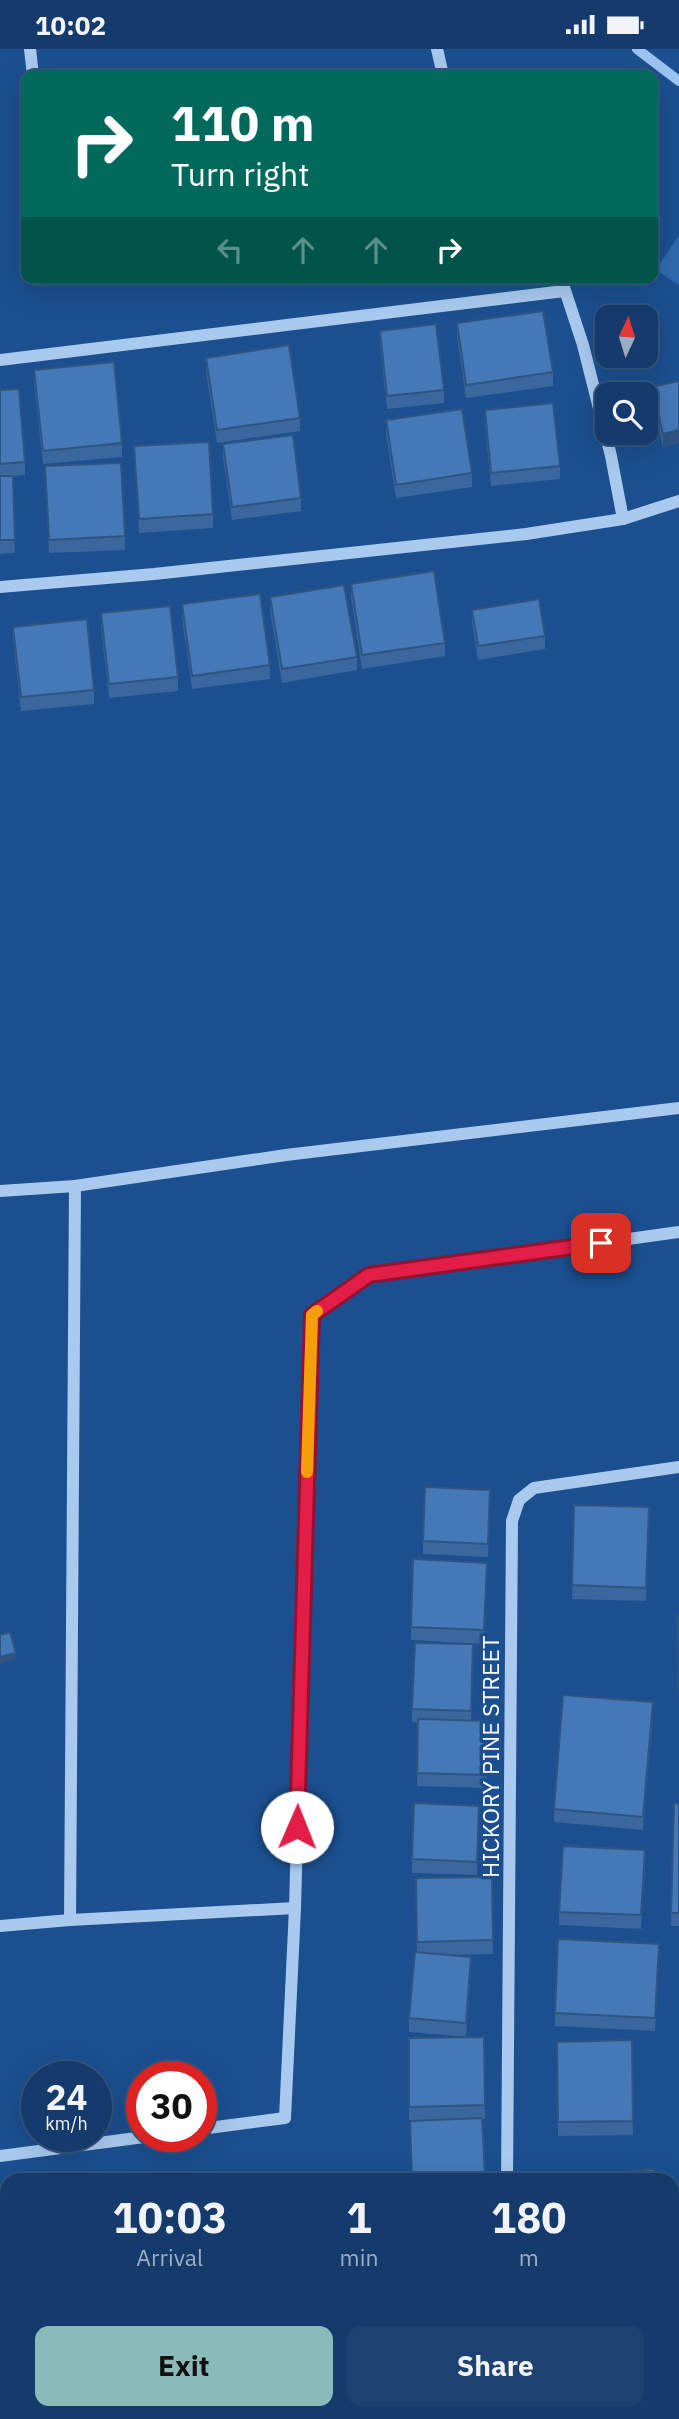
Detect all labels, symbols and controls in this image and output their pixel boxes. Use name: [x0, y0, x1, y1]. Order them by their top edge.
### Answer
text: 10:02: [35, 8, 106, 42]
text: 110 m: [171, 91, 315, 154]
icon: right: [56, 98, 147, 189]
text: Turn right: [171, 153, 309, 195]
icon: left: [211, 231, 249, 269]
icon: ahead: [284, 231, 322, 269]
icon: ahead: [357, 231, 395, 269]
icon: right: [430, 231, 468, 269]
north arrow: [595, 305, 658, 367]
map controls: [595, 305, 658, 445]
button: search: [595, 382, 658, 445]
pin: [571, 1213, 631, 1273]
icon: arrive: [582, 1224, 620, 1262]
street label: HICKORY PINE STREET: [475, 1636, 505, 1878]
position arrow: [260, 1790, 334, 1864]
speed limit sign: 30: [126, 2061, 217, 2152]
text: 24: [45, 2074, 88, 2120]
text: km/h: [45, 2112, 88, 2135]
text: 10:03: [112, 2190, 227, 2245]
text: 1: [346, 2190, 372, 2245]
text: 180: [491, 2190, 567, 2245]
text: Arrival: [136, 2242, 203, 2272]
text: min: [340, 2242, 378, 2272]
text: m: [519, 2242, 539, 2272]
button: Exit: [35, 2326, 333, 2406]
button: Share: [347, 2326, 644, 2406]

